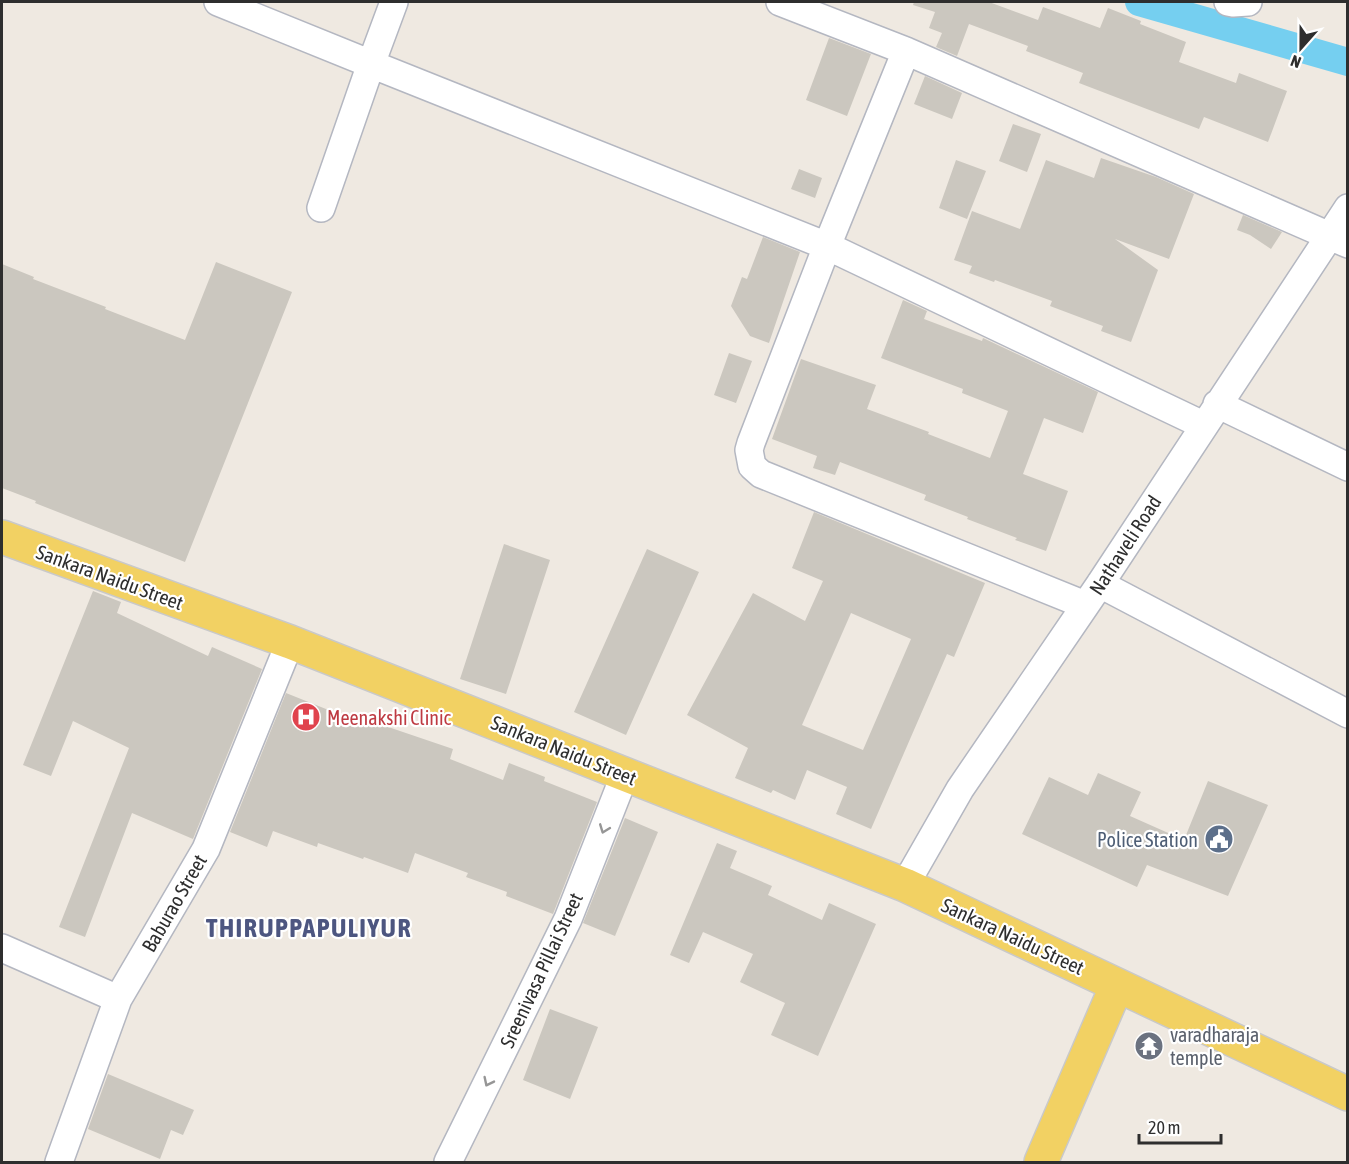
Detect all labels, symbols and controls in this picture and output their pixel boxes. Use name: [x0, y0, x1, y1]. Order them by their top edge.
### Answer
north arrow: [1271, 18, 1331, 78]
text: N: [1288, 52, 1303, 72]
street label: Nathaveli Road: [1084, 491, 1166, 599]
street label: Sankara Naidu Street: [33, 540, 187, 614]
hospital icon: Meenakshi Clinic: [290, 701, 322, 733]
place label: Meenakshi Clinic: [327, 706, 452, 729]
street label: Sankara Naidu Street: [488, 710, 640, 790]
one-way arrow: [599, 823, 611, 834]
public building icon: Police Station: [1203, 823, 1235, 855]
place label: Police Station: [1097, 828, 1198, 851]
street label: Baburao Street: [137, 850, 211, 956]
street label: Sreenivasa Pillai Street: [495, 889, 587, 1051]
street label: Sankara Naidu Street: [938, 893, 1088, 979]
district label: THIRUPPAPULIYUR: [206, 913, 412, 943]
place label: varadharaja temple: [1170, 1023, 1259, 1069]
temple icon: varadharaja temple: [1133, 1030, 1165, 1062]
one-way arrow: [483, 1076, 495, 1087]
scale bar: [1139, 1107, 1222, 1145]
text: 20 m: [1148, 1117, 1180, 1138]

